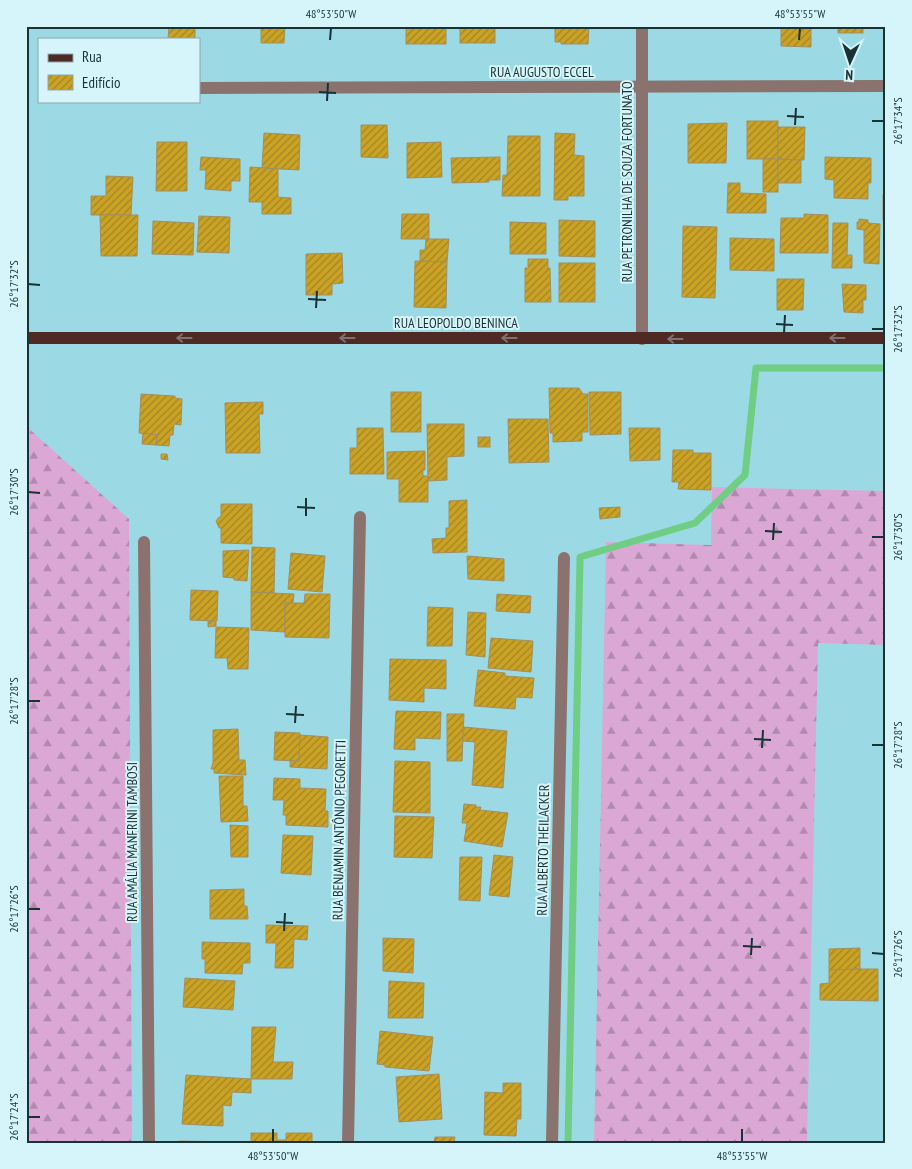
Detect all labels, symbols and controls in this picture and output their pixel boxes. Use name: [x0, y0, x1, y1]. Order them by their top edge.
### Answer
text: 48°53'50"W: [306, 6, 356, 21]
text: 48°53'55"W: [775, 6, 825, 21]
legend: [38, 38, 200, 102]
north arrow: [824, 38, 874, 88]
text: Rua: [82, 47, 102, 66]
street label: RUA AUGUSTO ECCEL: [490, 63, 594, 81]
text: N: [845, 66, 854, 84]
text: Edifício: [82, 73, 120, 92]
street label: RUA PETRONILHA DE SOUZA FORTUNATO: [618, 81, 636, 283]
text: 26°17'34"S: [890, 97, 905, 145]
text: 26°17'32"S: [6, 260, 21, 308]
text: 26°17'32"S: [890, 305, 905, 353]
street label: RUA LEOPOLDO BENINCA: [394, 314, 518, 332]
one-way arrow: [176, 333, 192, 343]
one-way arrow: [339, 333, 355, 343]
one-way arrow: [501, 333, 518, 343]
one-way arrow: [829, 333, 846, 343]
one-way arrow: [667, 334, 683, 344]
text: 26°17'30"S: [6, 468, 21, 516]
text: 26°17'30"S: [890, 513, 905, 561]
text: 26°17'28"S: [6, 677, 21, 725]
text: 26°17'28"S: [890, 721, 905, 769]
street label: RUA BENJAMIN ANTÔNIO PEGORETTI: [328, 740, 350, 920]
street label: RUA AMÁLIA MANFRINI TAMBOSI: [123, 762, 141, 922]
street label: RUA ALBERTO THEILACKER: [533, 784, 553, 916]
text: 26°17'26"S: [6, 885, 21, 933]
text: 26°17'26"S: [890, 930, 905, 978]
text: 26°17'24"S: [6, 1093, 21, 1141]
text: 48°53'50"W: [248, 1148, 298, 1163]
text: 48°53'55"W: [717, 1148, 767, 1163]

